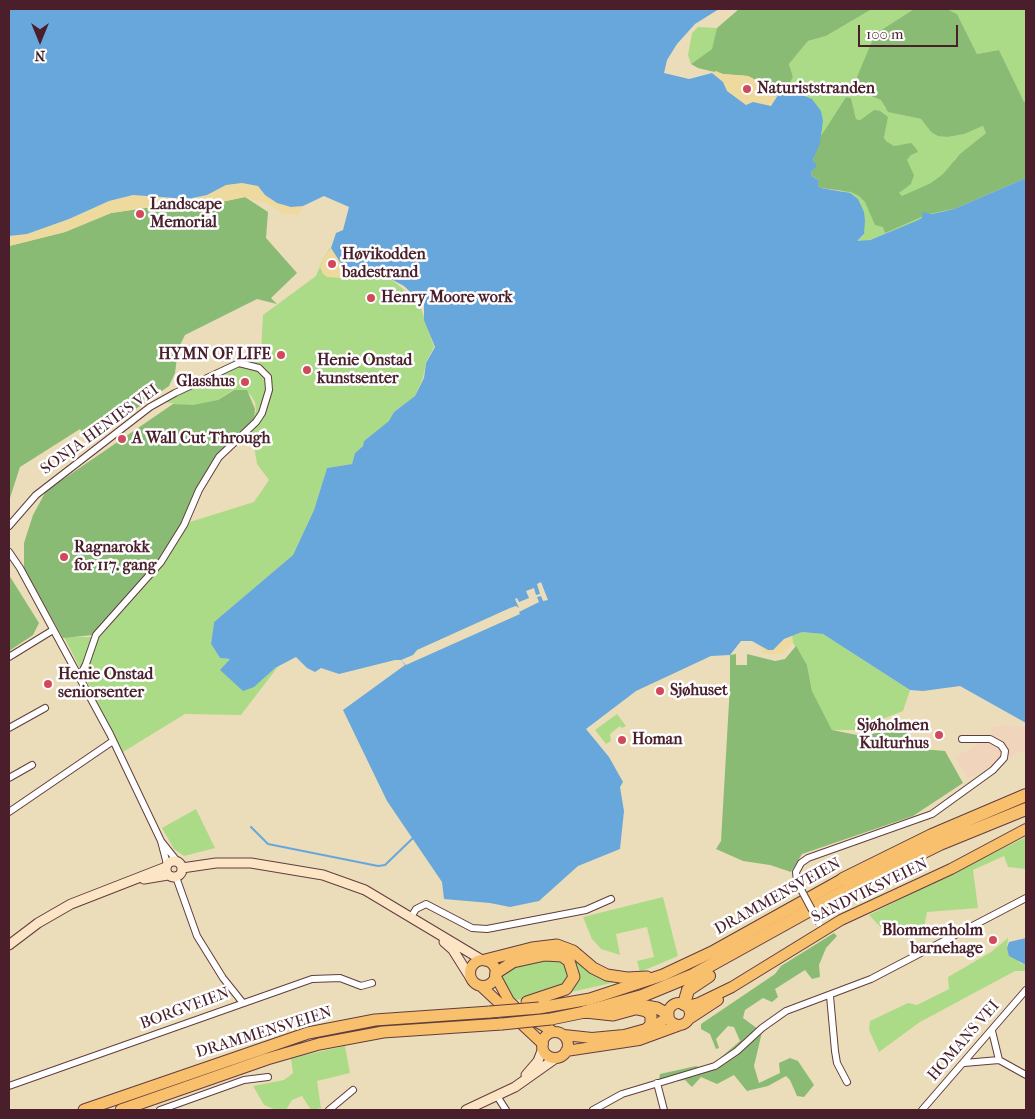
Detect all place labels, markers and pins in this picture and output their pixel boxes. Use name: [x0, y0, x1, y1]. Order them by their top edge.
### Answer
place label: Naturiststranden: [757, 79, 875, 99]
marker: Naturiststranden: [741, 83, 753, 95]
place label: Landscape Memorial: [150, 195, 222, 233]
marker: Landscape Memorial: [134, 208, 146, 220]
place label: Høvikodden badestrand: [342, 245, 426, 283]
marker: Høvikodden badestrand: [326, 258, 338, 270]
place label: Henry Moore work: [381, 288, 513, 308]
marker: Henry Moore work: [365, 292, 377, 304]
place label: HYMN OF LIFE: [158, 345, 271, 365]
marker: HYMN OF LIFE: [275, 349, 287, 361]
place label: Henie Onstad kunstsenter: [317, 351, 412, 389]
marker: Henie Onstad kunstsenter: [301, 364, 313, 376]
place label: Glasshus: [176, 372, 235, 392]
marker: Glasshus: [239, 376, 251, 388]
place label: A Wall Cut Through: [132, 429, 270, 449]
marker: A Wall Cut Through: [116, 433, 128, 445]
place label: Ragnarokk for 117. gang: [74, 538, 156, 576]
marker: Ragnarokk for 117. gang: [58, 551, 70, 563]
place label: Henie Onstad seniorsenter: [58, 665, 153, 703]
marker: Henie Onstad seniorsenter: [42, 678, 54, 690]
place label: Sjøhuset: [670, 681, 728, 701]
marker: Sjøhuset: [654, 685, 666, 697]
place label: Sjøholmen Kulturhus: [857, 716, 929, 754]
marker: Sjøholmen Kulturhus: [933, 729, 945, 741]
place label: Homan: [632, 730, 682, 750]
marker: Homan: [616, 734, 628, 746]
place label: Blommenholm barnehage: [882, 921, 983, 959]
marker: Blommenholm barnehage: [987, 934, 999, 946]

